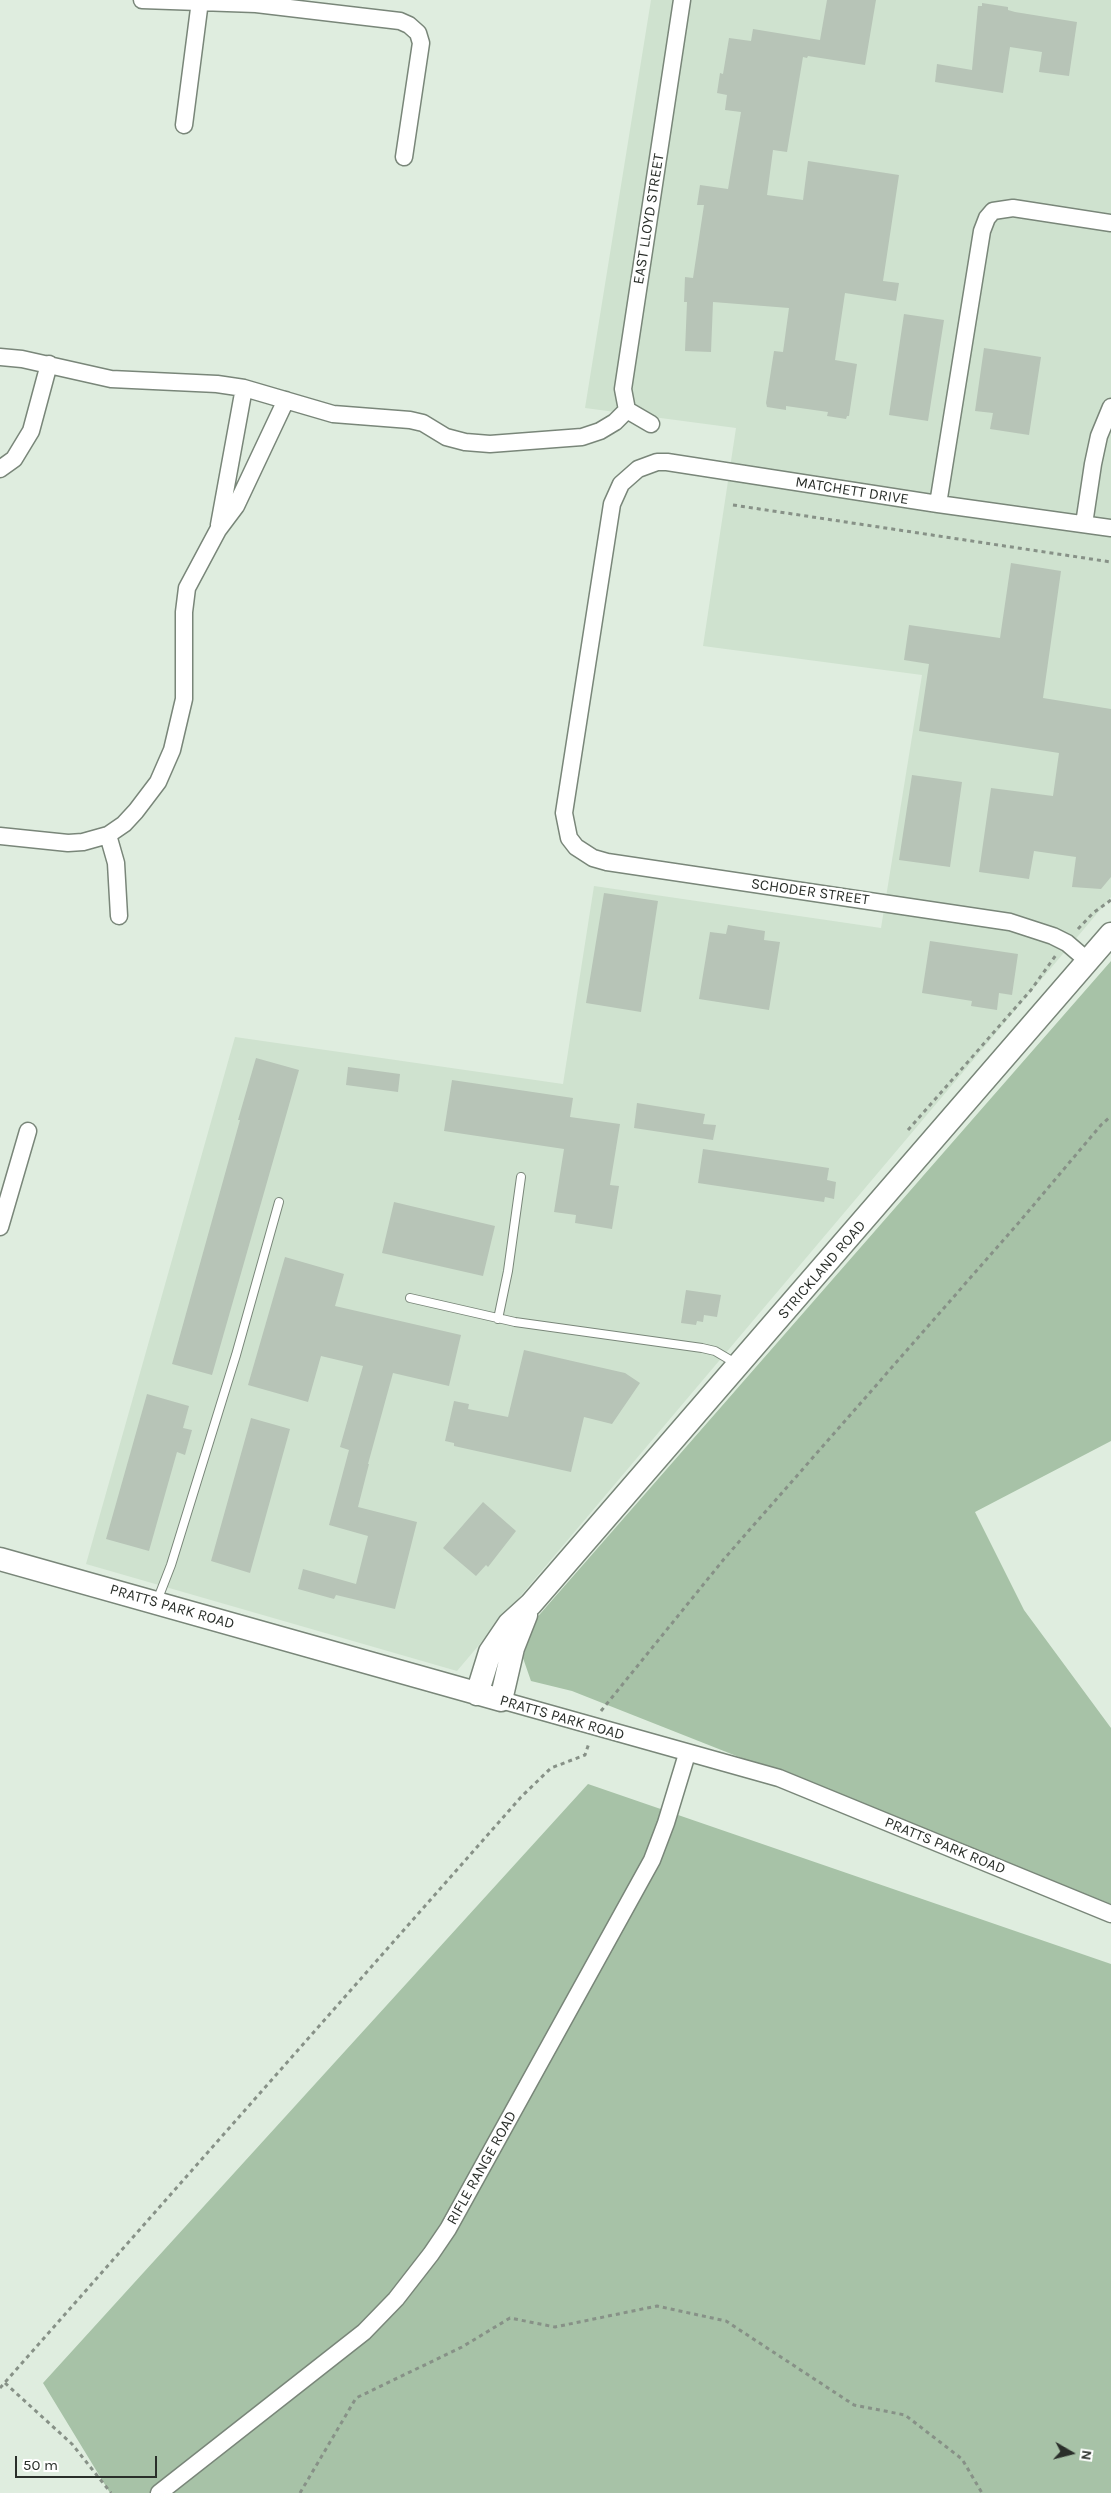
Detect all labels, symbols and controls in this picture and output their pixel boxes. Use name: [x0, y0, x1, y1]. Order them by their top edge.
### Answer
street label: EAST LLOYD STREET: [630, 152, 668, 286]
street label: MATCHETT DRIVE: [794, 473, 910, 509]
street label: SCHODER STREET: [750, 875, 870, 909]
street label: STRICKLAND ROAD: [774, 1217, 870, 1323]
street label: PRATTS PARK ROAD: [108, 1581, 236, 1633]
street label: PRATTS PARK ROAD: [498, 1692, 626, 1744]
street label: PRATTS PARK ROAD: [882, 1814, 1008, 1878]
street label: RIFLE RANGE ROAD: [443, 2108, 521, 2228]
north arrow: [1046, 2428, 1096, 2478]
scale bar: [18, 2446, 160, 2478]
text: N: [1077, 2449, 1095, 2461]
text: 50 m: [23, 2456, 58, 2474]

